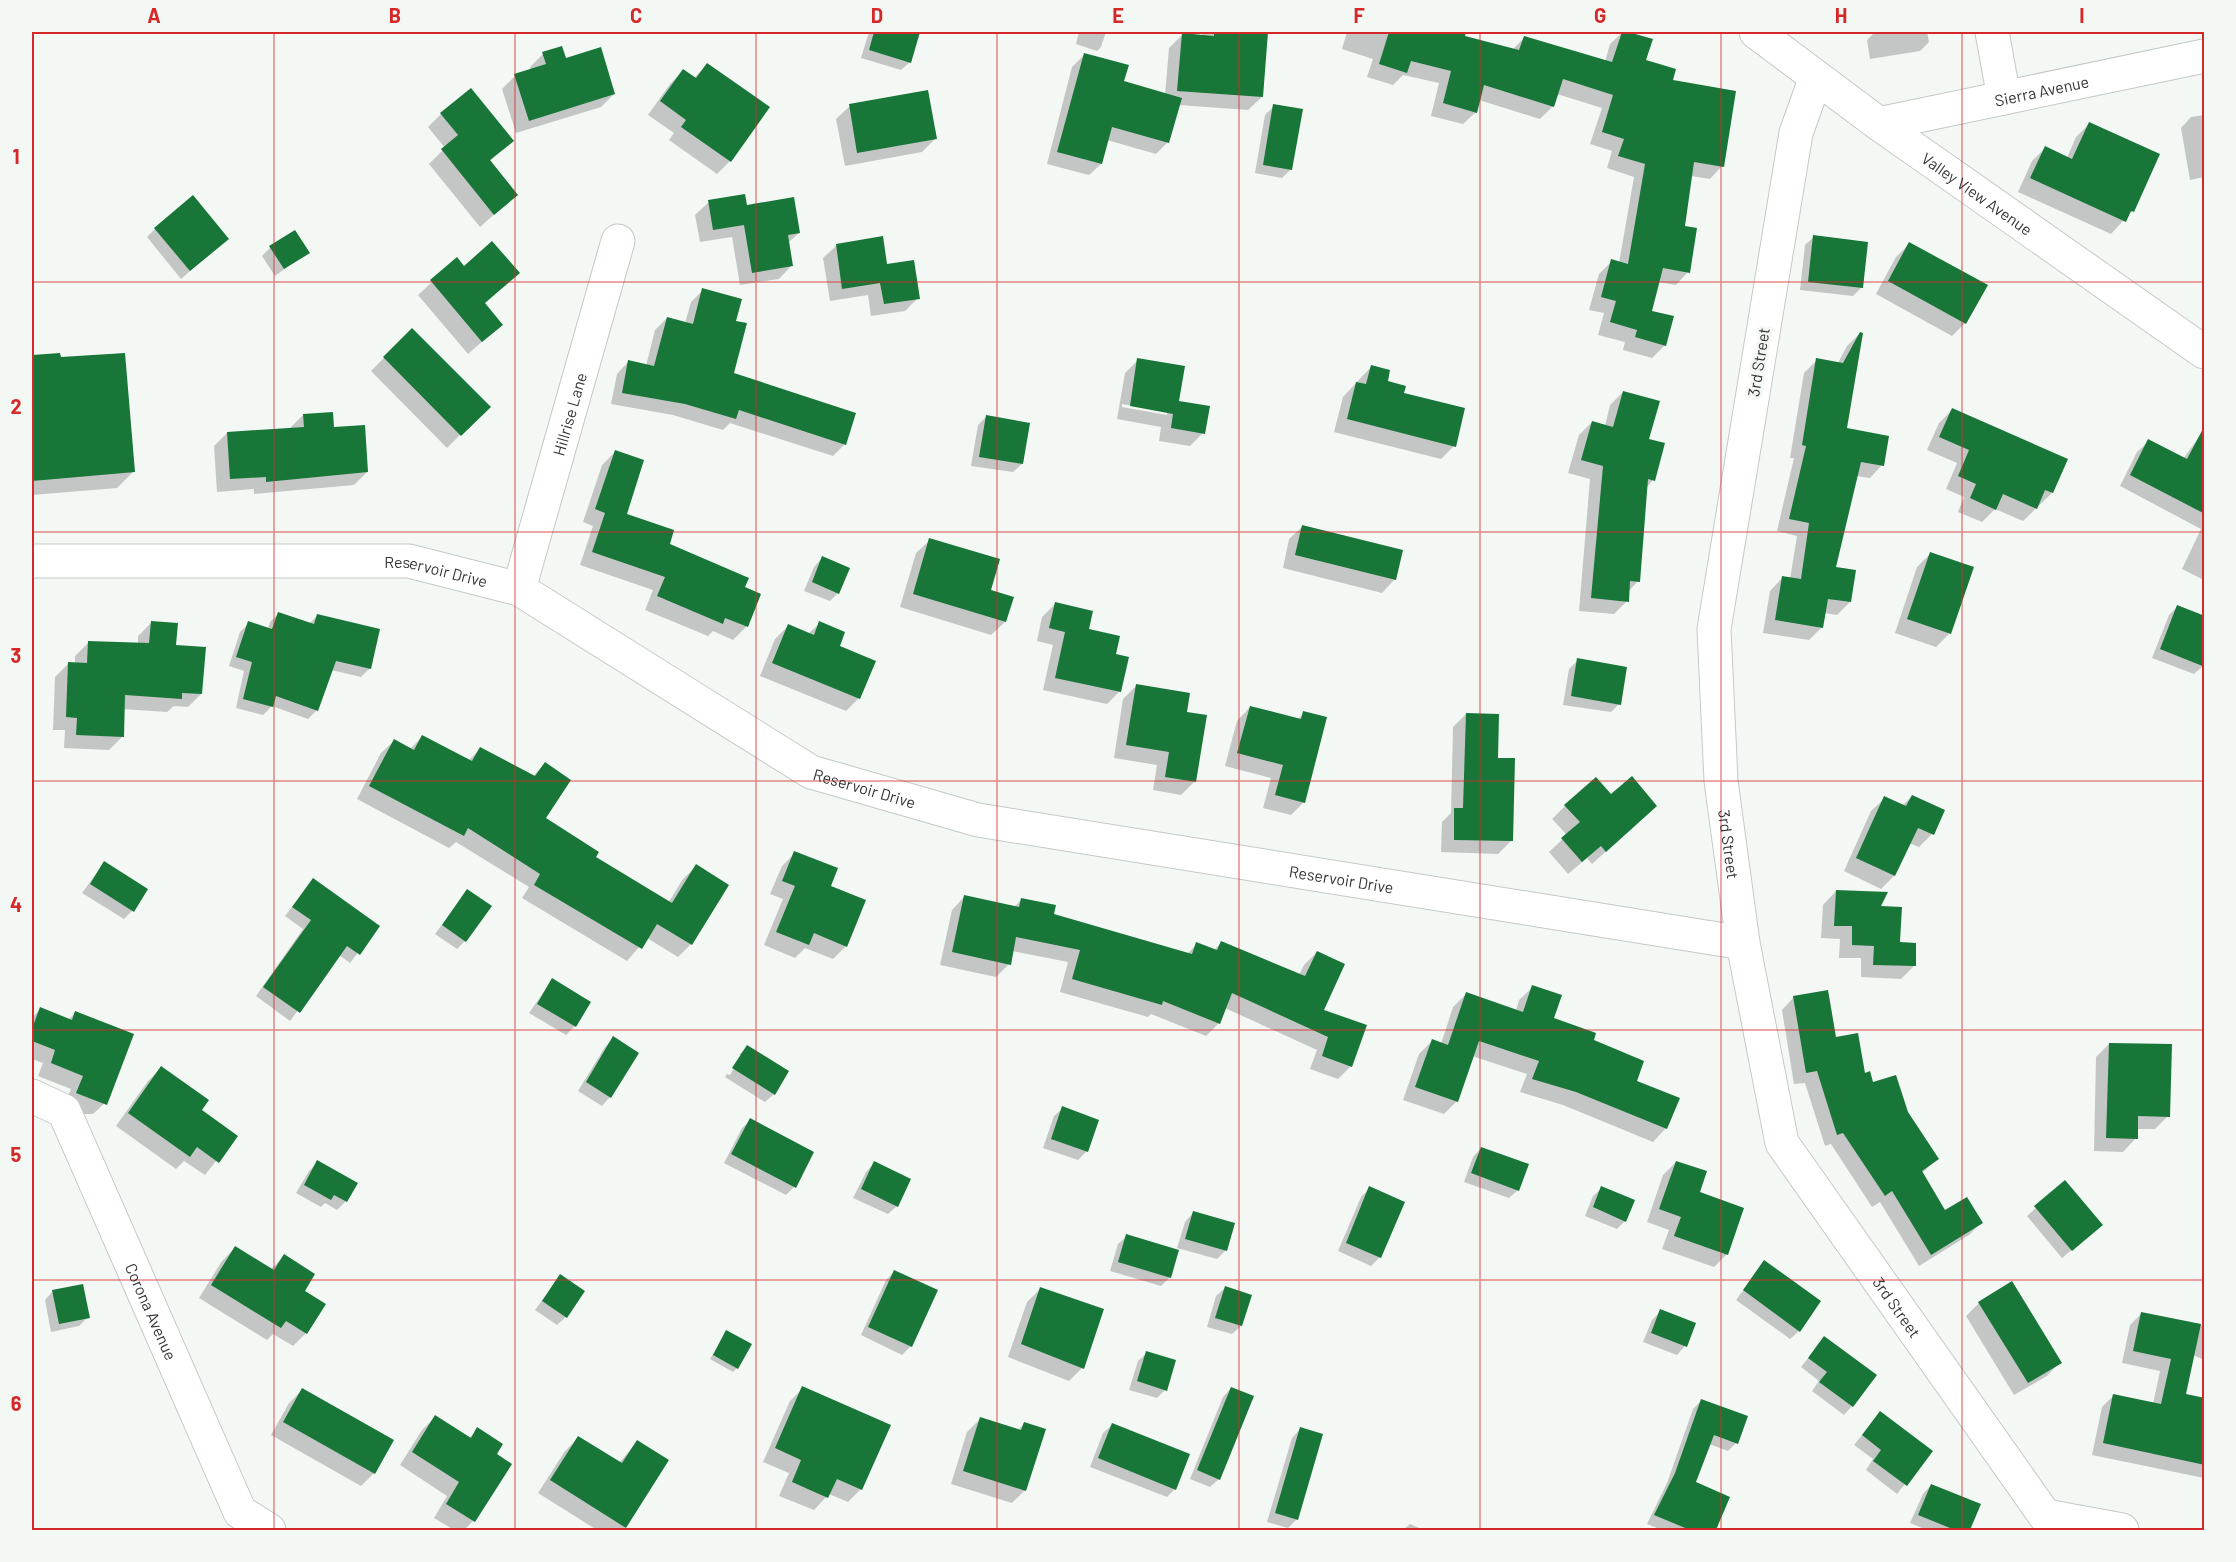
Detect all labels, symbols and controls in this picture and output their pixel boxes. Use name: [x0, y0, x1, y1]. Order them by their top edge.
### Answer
text: A: [147, 3, 161, 27]
text: B: [389, 3, 401, 27]
text: C: [630, 3, 642, 27]
text: D: [871, 3, 883, 27]
text: E: [1112, 3, 1124, 27]
text: F: [1353, 3, 1365, 27]
text: G: [1594, 3, 1606, 27]
text: H: [1835, 3, 1847, 27]
text: I: [2079, 3, 2085, 27]
street label: Sierra Avenue: [1993, 71, 2090, 109]
text: 1: [12, 144, 20, 168]
street label: Valley View Avenue: [1919, 148, 2036, 238]
street label: 3rd Street: [1743, 326, 1773, 398]
street label: Hillrise Lane: [548, 370, 590, 458]
text: 2: [10, 394, 22, 418]
street label: Reservoir Drive: [384, 552, 490, 590]
text: 3: [11, 643, 21, 667]
street label: Reservoir Drive: [811, 764, 918, 811]
street label: 3rd Street: [1715, 808, 1744, 880]
street label: Reservoir Drive: [1288, 861, 1395, 896]
text: 4: [10, 892, 22, 916]
text: 5: [11, 1142, 22, 1166]
street label: Corona Avenue: [122, 1260, 181, 1363]
street label: 3rd Street: [1870, 1273, 1925, 1341]
text: 6: [11, 1391, 22, 1415]

